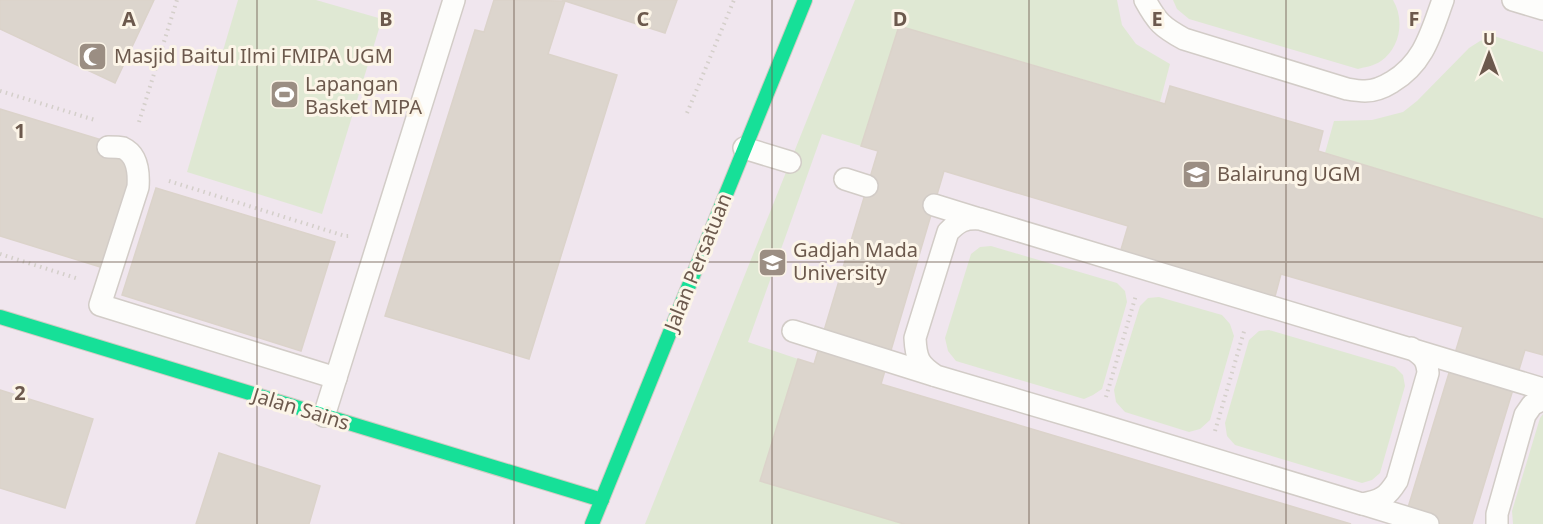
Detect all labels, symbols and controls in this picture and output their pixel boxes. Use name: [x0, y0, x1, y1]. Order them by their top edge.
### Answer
text: A: [122, 5, 136, 32]
text: B: [379, 5, 393, 32]
text: C: [637, 5, 650, 32]
text: D: [893, 5, 907, 32]
text: E: [1151, 5, 1163, 32]
text: F: [1409, 5, 1419, 32]
north arrow: [1459, 24, 1519, 84]
text: U: [1483, 28, 1495, 50]
mosque icon: Masjid Baitul Ilmi FMIPA UGM: [77, 40, 109, 72]
place label: Masjid Baitul Ilmi FMIPA UGM: [114, 42, 393, 69]
place label: Lapangan Basket MIPA: [305, 70, 422, 120]
sports icon: Lapangan Basket MIPA: [268, 79, 300, 111]
text: 1: [14, 117, 26, 144]
school or university icon: Balairung UGM: [1180, 158, 1212, 190]
place label: Balairung UGM: [1217, 160, 1361, 187]
street label: Jalan Persatuan: [657, 189, 737, 337]
place label: Gadjah Mada University: [793, 236, 918, 286]
school or university icon: Gadjah Mada University: [756, 246, 788, 278]
text: 2: [14, 379, 26, 406]
street label: Jalan Sains: [248, 380, 353, 436]

